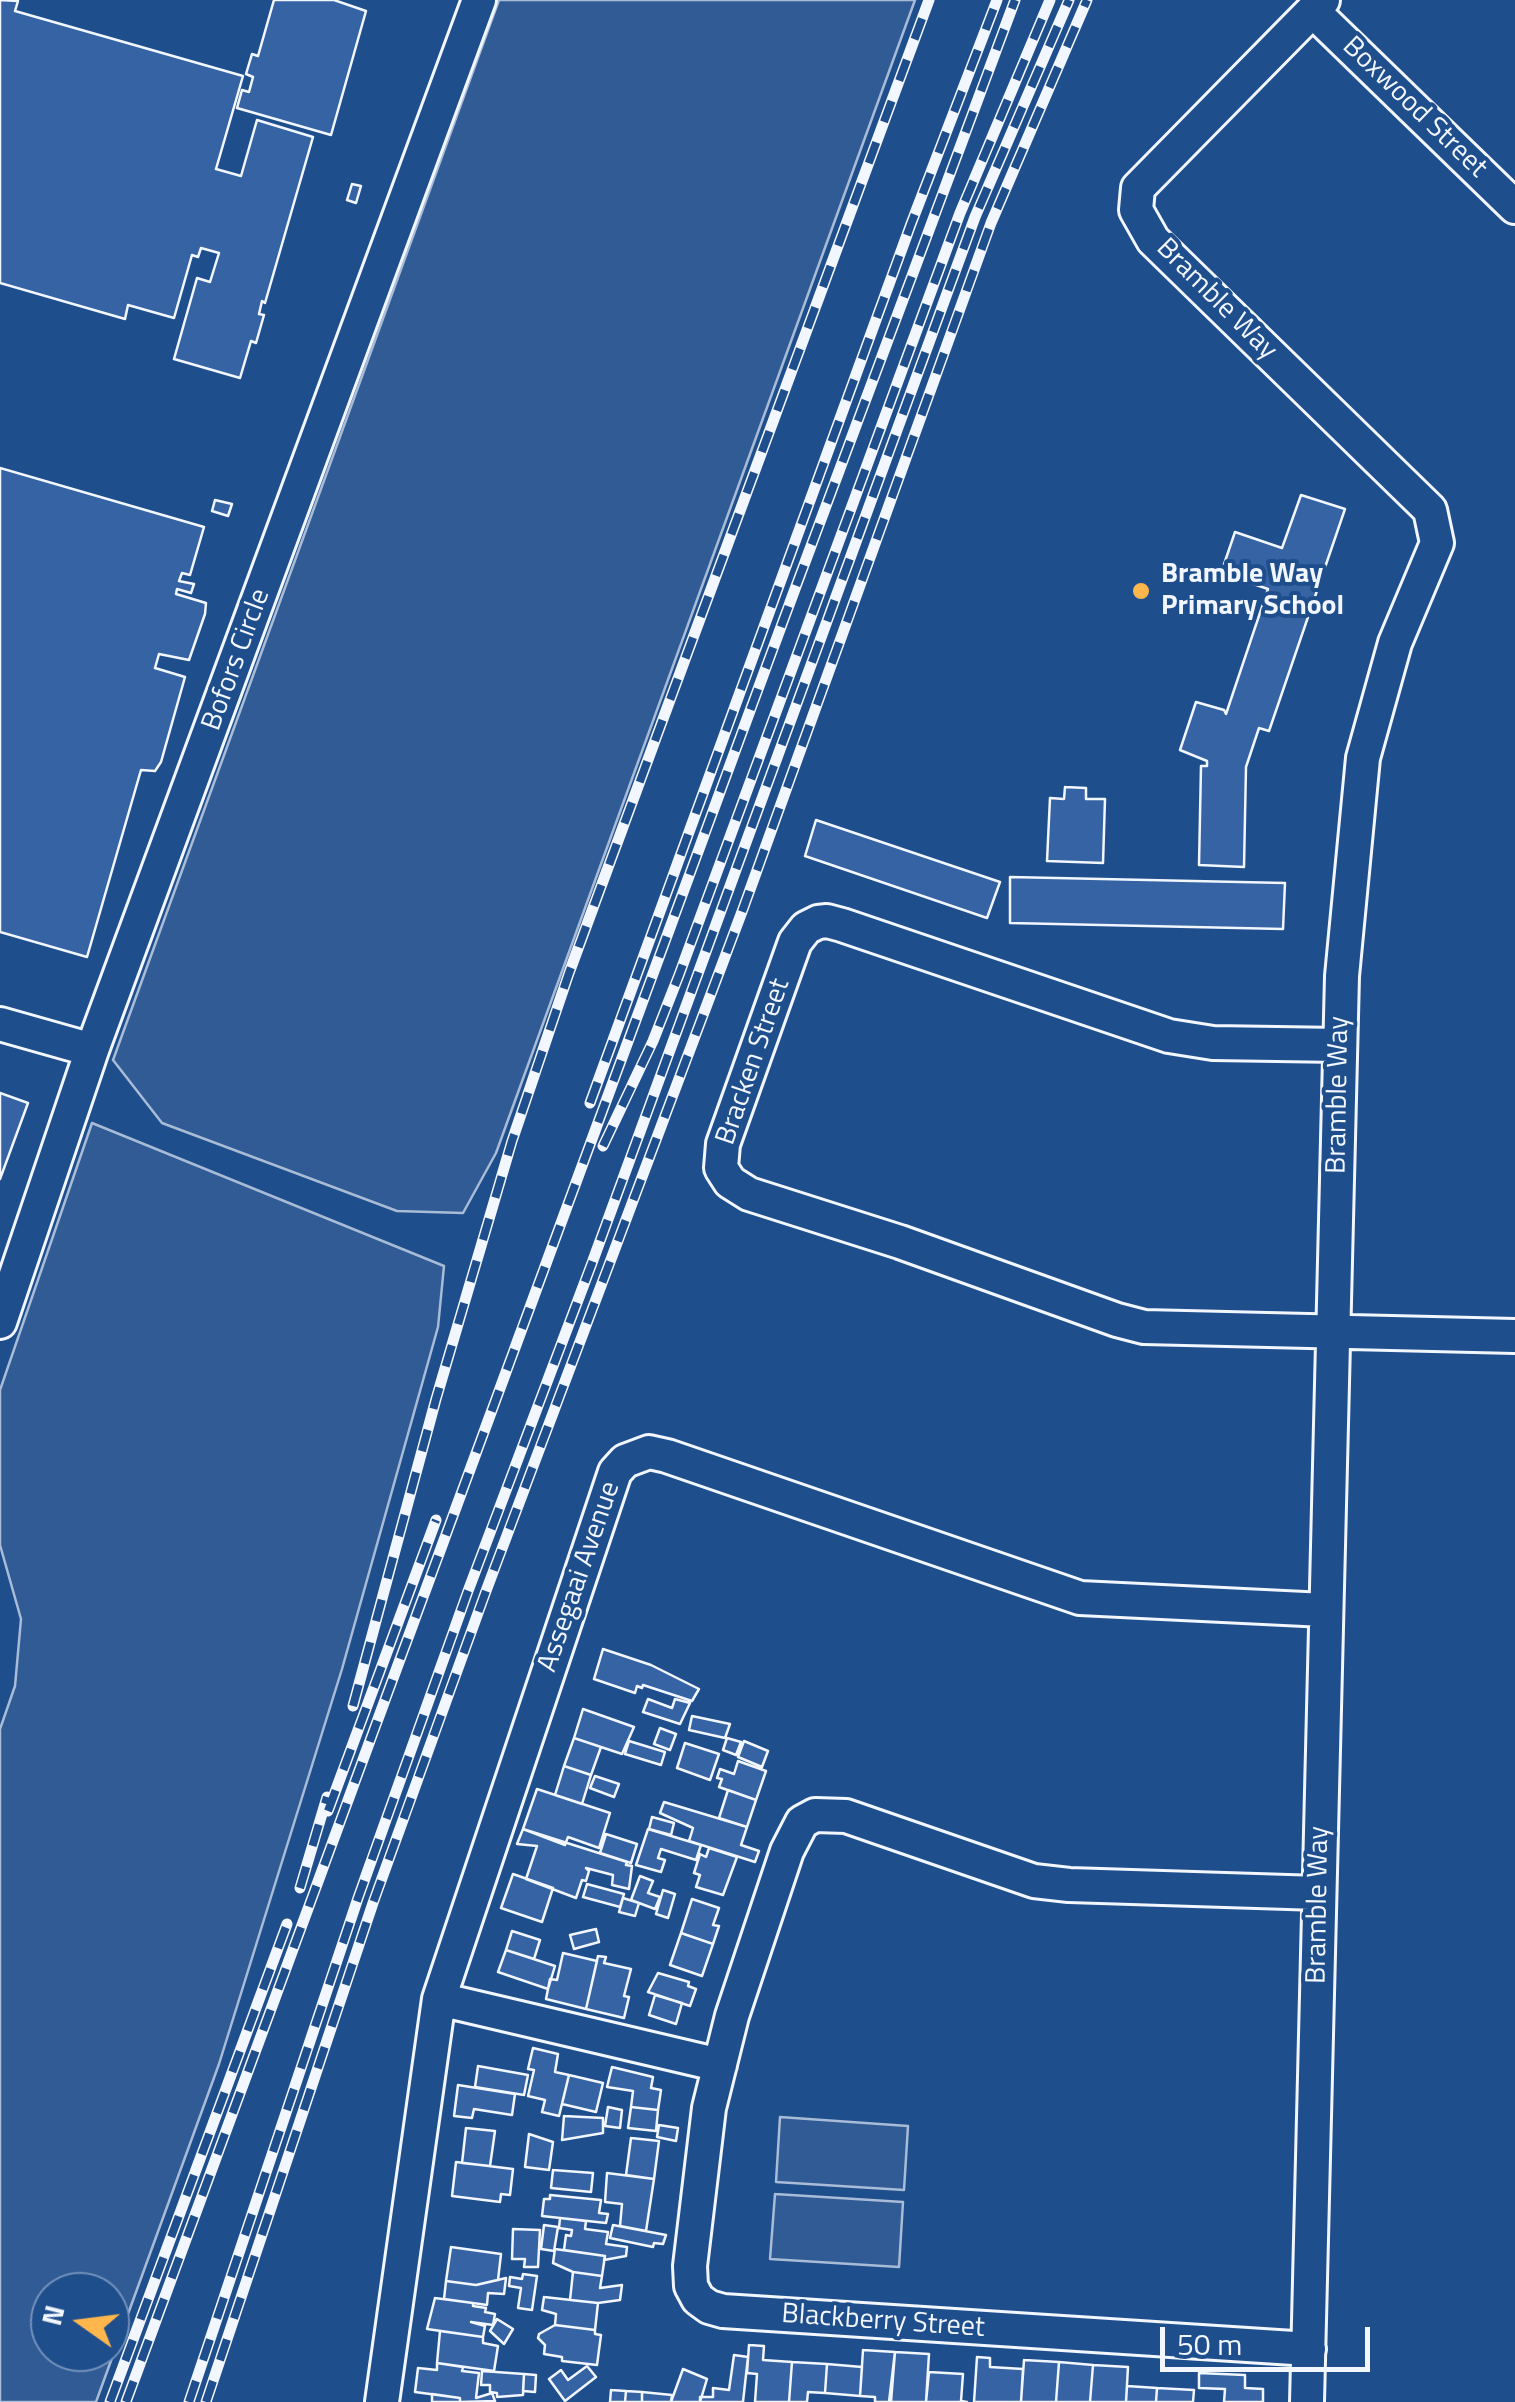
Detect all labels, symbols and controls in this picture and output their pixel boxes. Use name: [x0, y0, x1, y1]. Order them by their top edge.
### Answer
street label: Boxwood Street: [1335, 31, 1493, 185]
street label: Bramble Way: [1148, 232, 1284, 368]
place label: Bramble Way Primary School: [1161, 558, 1344, 624]
marker: Bramble Way Primary School: [1130, 580, 1152, 602]
street label: Bofors Circle: [196, 585, 278, 735]
street label: Bracken Street: [710, 974, 798, 1150]
street label: Bramble Way: [1321, 1016, 1357, 1174]
street label: Assegaai Avenue: [532, 1477, 628, 1677]
street label: Bramble Way: [1301, 1826, 1337, 1984]
north arrow: [30, 2272, 130, 2372]
street label: Blackberry Street: [780, 2298, 986, 2346]
text: N: [29, 2300, 76, 2330]
scale bar: [1165, 2307, 1375, 2369]
text: 50 m: [1177, 2321, 1242, 2367]

